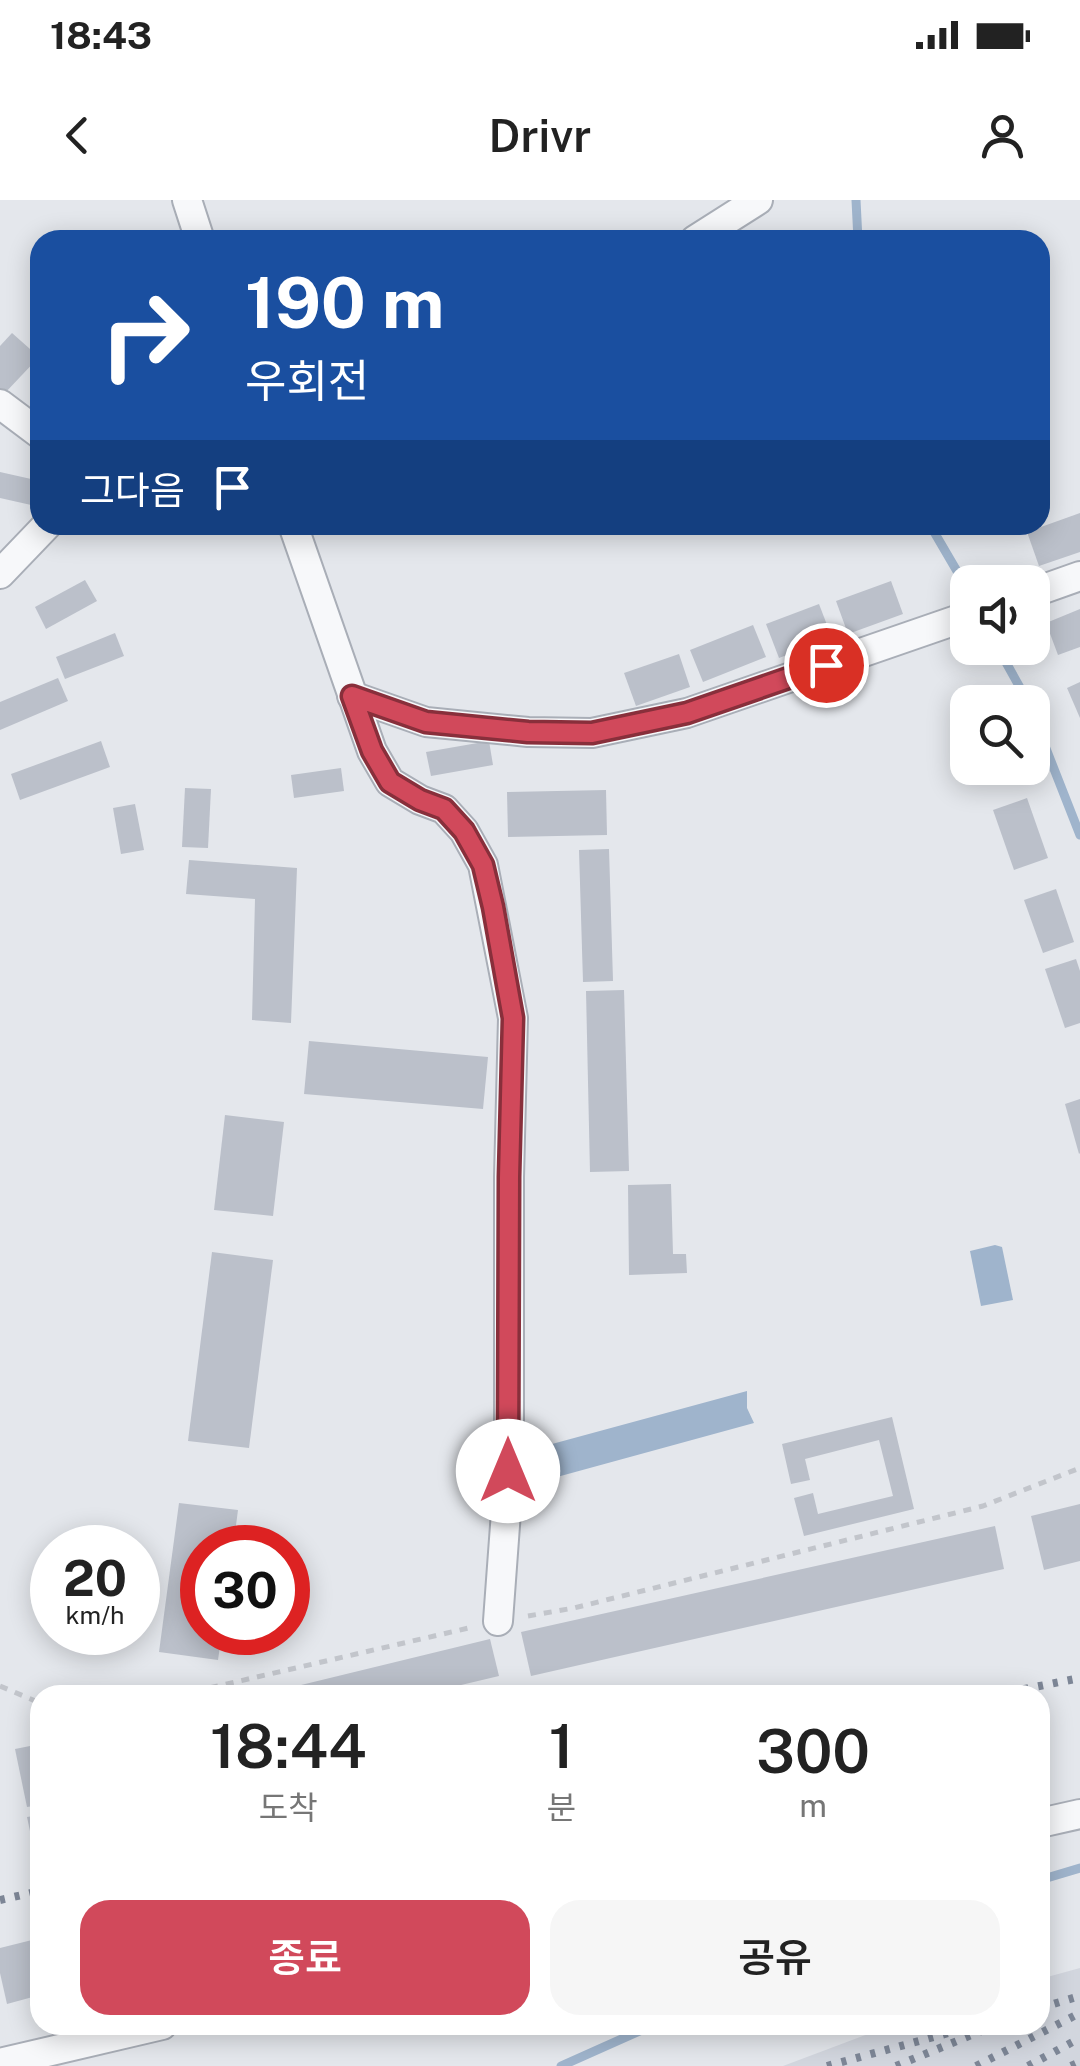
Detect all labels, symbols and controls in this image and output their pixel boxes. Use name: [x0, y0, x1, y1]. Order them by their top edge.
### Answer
text: 18:43: [50, 13, 152, 58]
icon: back: [50, 108, 105, 163]
icon: person: [975, 108, 1030, 163]
text: Drivr: [489, 109, 591, 162]
text: 190 m: [245, 261, 444, 344]
icon: right: [80, 270, 210, 400]
text: 우회전: [245, 354, 369, 407]
icon: arrive: [205, 460, 260, 515]
text: 그다음: [80, 468, 185, 513]
map controls: [950, 565, 1050, 785]
button: sound: [950, 565, 1050, 665]
pin: [784, 623, 869, 708]
icon: arrive: [799, 638, 854, 693]
button: search: [950, 685, 1050, 785]
position arrow: [456, 1419, 560, 1523]
speed limit sign: 30: [180, 1525, 310, 1655]
text: 20: [63, 1548, 127, 1607]
text: km/h: [66, 1600, 124, 1630]
text: 18:44: [210, 1711, 367, 1782]
text: 1: [549, 1711, 574, 1782]
text: 300: [756, 1716, 870, 1787]
text: m: [799, 1787, 827, 1824]
text: 도착: [259, 1789, 318, 1826]
text: 분: [547, 1789, 576, 1826]
button: 종료: [80, 1900, 530, 2015]
button: 공유: [550, 1900, 1000, 2015]

